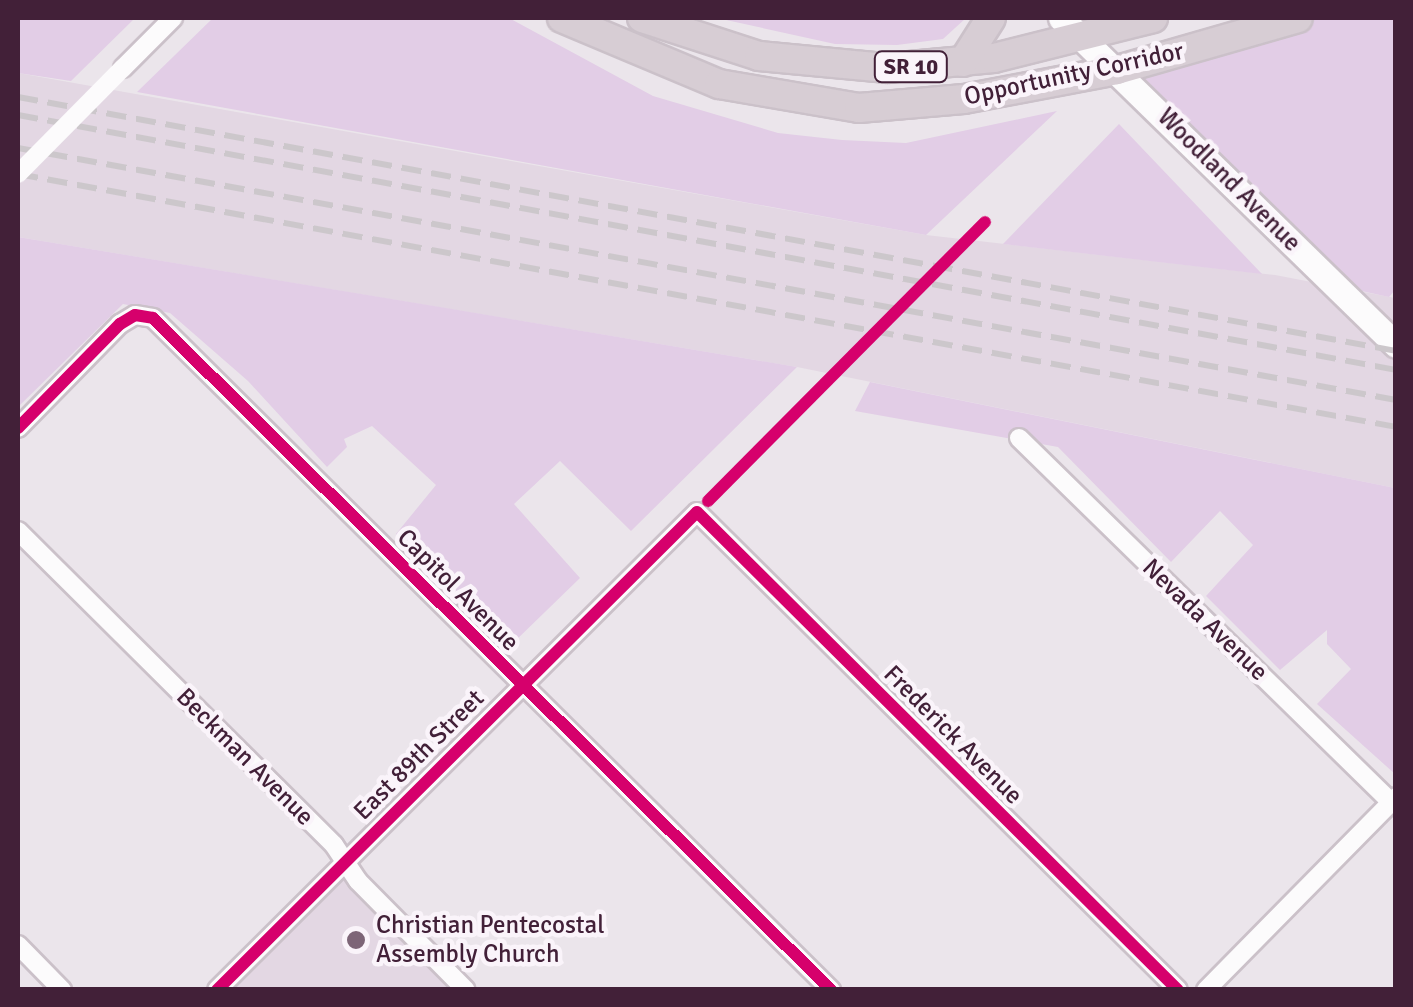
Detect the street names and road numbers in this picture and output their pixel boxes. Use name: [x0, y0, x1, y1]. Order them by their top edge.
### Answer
street label: Opportunity Corridor: [962, 36, 1186, 112]
road number: SR 10: [874, 50, 948, 84]
street label: Woodland Avenue: [1151, 102, 1307, 258]
street label: Capitol Avenue: [391, 523, 525, 657]
street label: Nevada Avenue: [1136, 553, 1274, 687]
street label: Frederick Avenue: [877, 659, 1029, 811]
street label: Beckman Avenue: [170, 682, 320, 832]
street label: East 89th Street: [348, 684, 490, 826]

